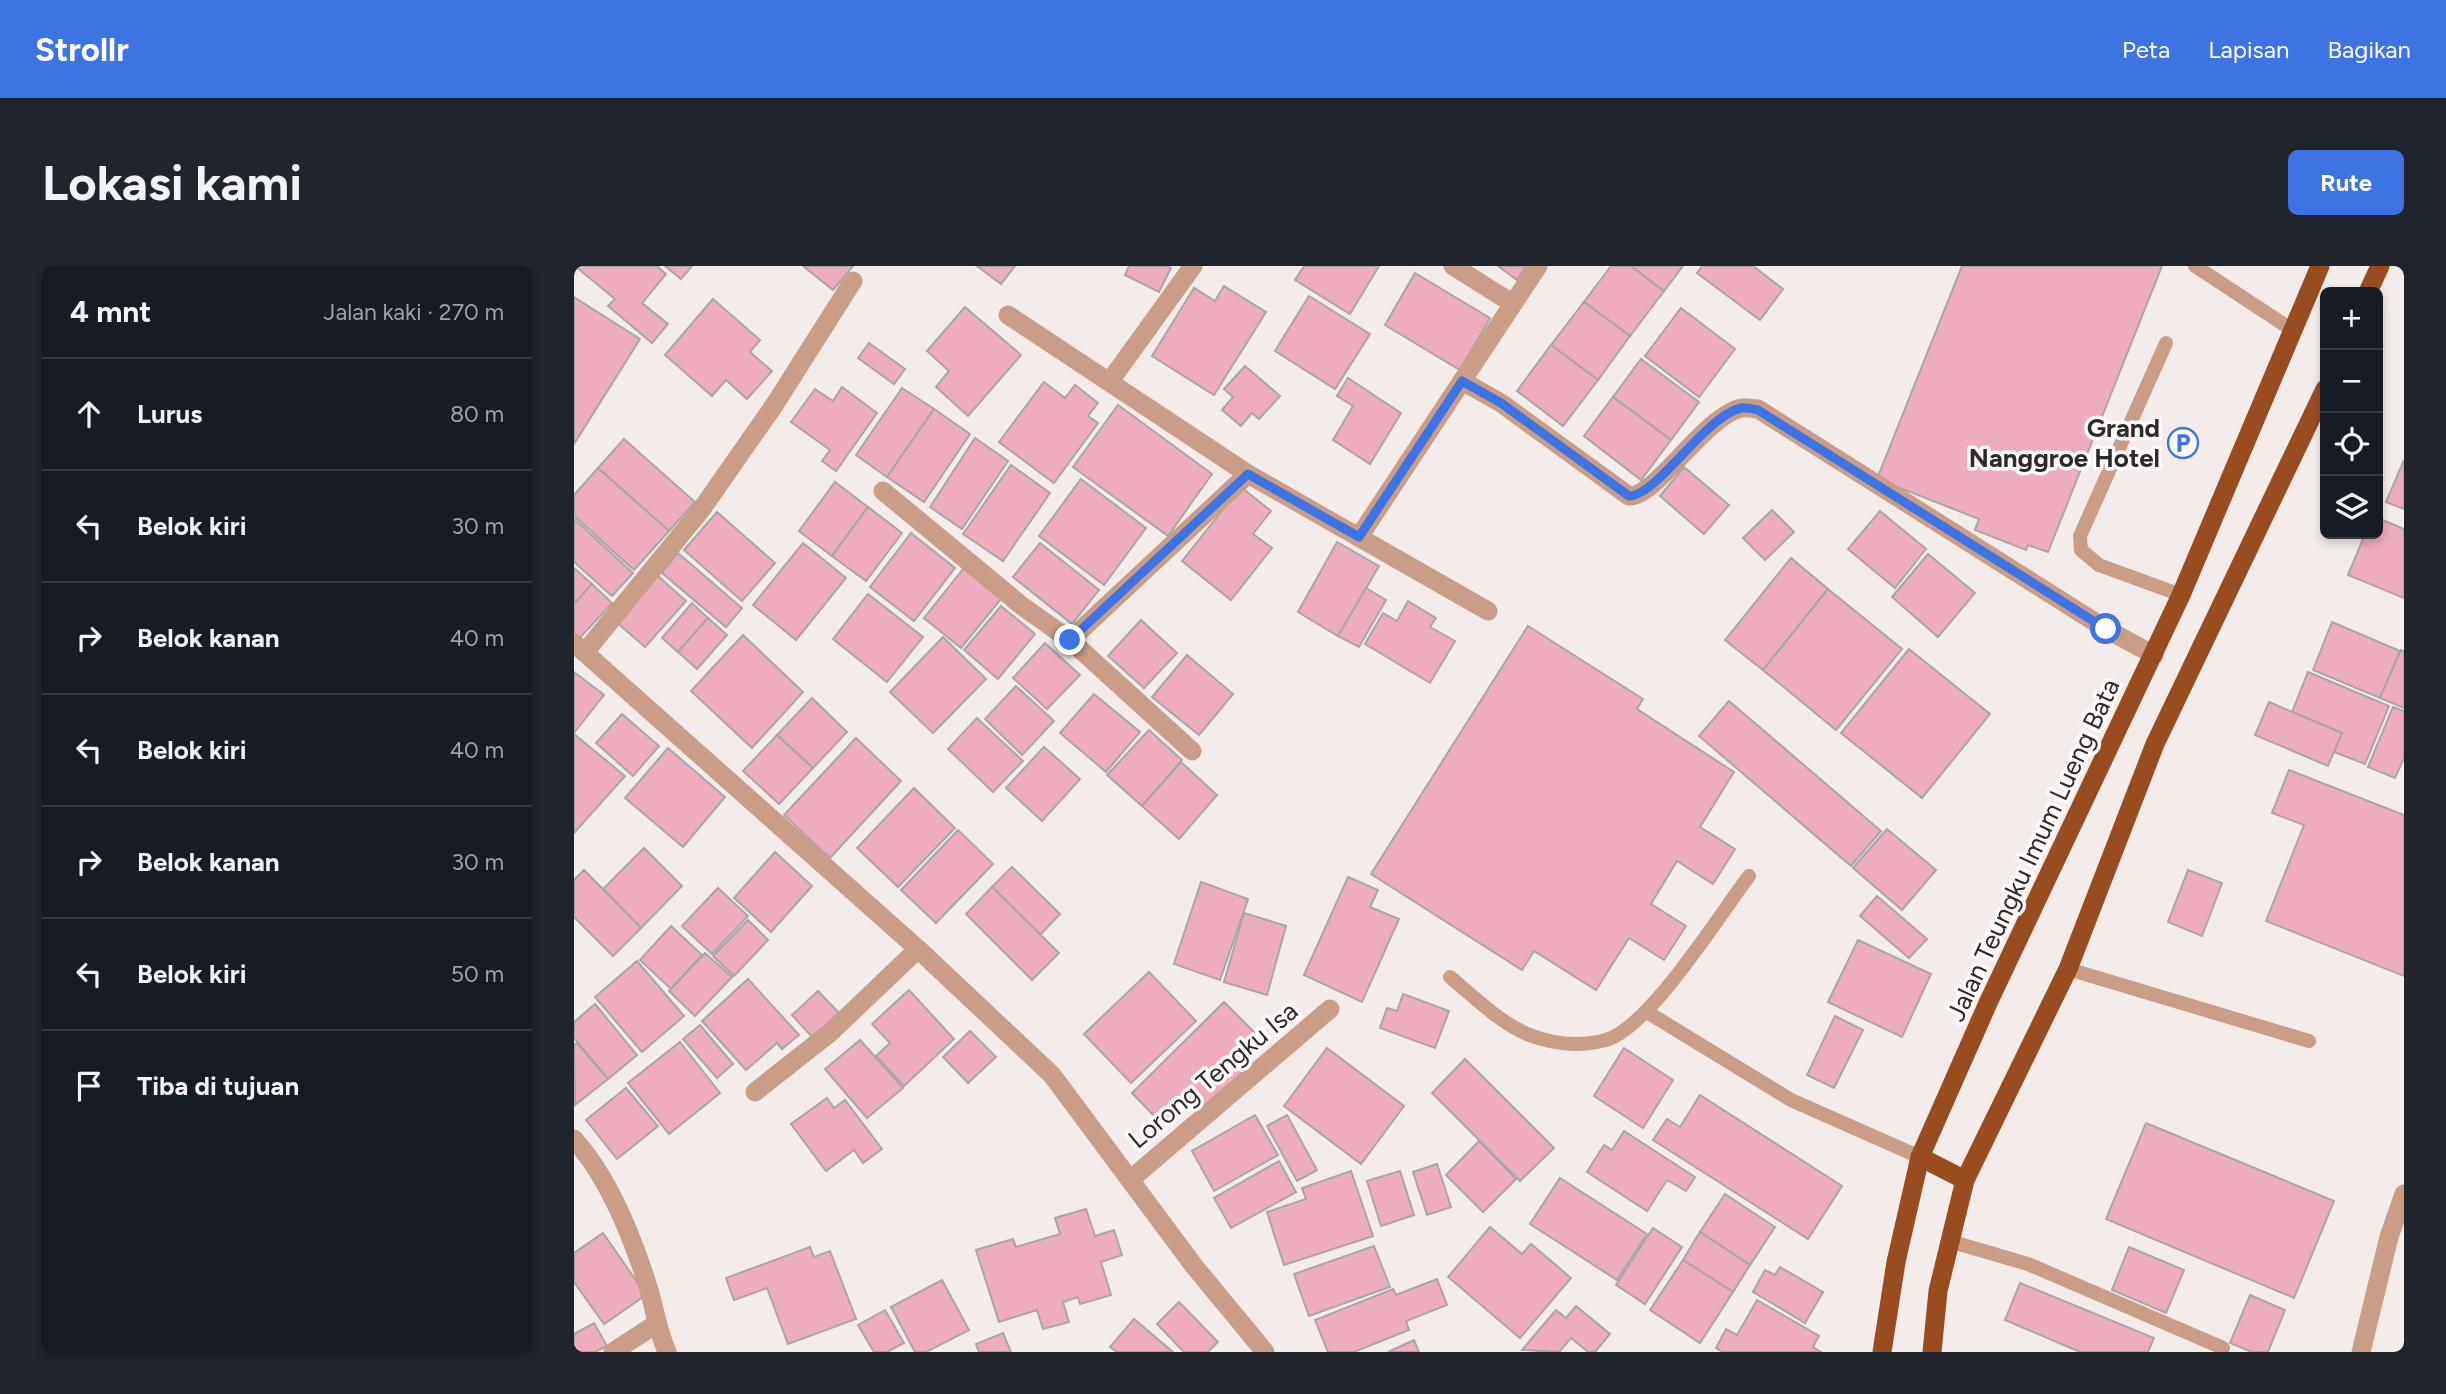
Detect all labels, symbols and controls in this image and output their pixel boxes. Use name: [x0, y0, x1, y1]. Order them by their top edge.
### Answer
text: Strollr: [35, 30, 129, 69]
text: Peta: [2122, 35, 2170, 64]
text: Lapisan: [2208, 35, 2289, 64]
text: Bagikan: [2327, 35, 2411, 64]
button: Rute: [2288, 150, 2404, 215]
text: Lokasi kami: [42, 153, 302, 212]
map controls: [2320, 287, 2383, 539]
button: +: [2320, 287, 2383, 350]
text: 4 mnt: [70, 293, 151, 330]
text: Jalan kaki · 270 m: [324, 298, 504, 326]
button: −: [2320, 350, 2383, 413]
icon: ahead: [70, 395, 108, 433]
text: Lurus: [137, 398, 202, 430]
text: 80 m: [450, 400, 504, 428]
place label: Grand Nanggroe Hotel: [1969, 412, 2160, 474]
button: locate: [2320, 413, 2383, 476]
parking icon: Grand Nanggroe Hotel: [2166, 426, 2200, 460]
button: layers: [2320, 476, 2383, 539]
icon: left: [70, 507, 108, 545]
text: Belok kiri: [137, 510, 246, 542]
text: 30 m: [451, 512, 504, 540]
route start: [2090, 613, 2121, 644]
icon: right: [70, 619, 108, 657]
text: Belok kanan: [137, 622, 280, 654]
text: 40 m: [450, 624, 504, 652]
route end: [1054, 624, 1085, 655]
street label: Jalan Teungku Imum Lueng Bata: [1939, 674, 2127, 1026]
icon: left: [70, 731, 108, 769]
text: Belok kiri: [137, 734, 246, 766]
text: 40 m: [450, 736, 504, 764]
icon: right: [70, 843, 108, 881]
text: Belok kanan: [137, 846, 280, 878]
text: 30 m: [451, 848, 504, 876]
icon: left: [70, 955, 108, 993]
text: Belok kiri: [137, 958, 246, 990]
text: 50 m: [451, 960, 504, 988]
street label: Lorong Tengku Isa: [1122, 995, 1304, 1155]
icon: arrive: [70, 1067, 108, 1105]
text: Tiba di tujuan: [137, 1070, 299, 1102]

